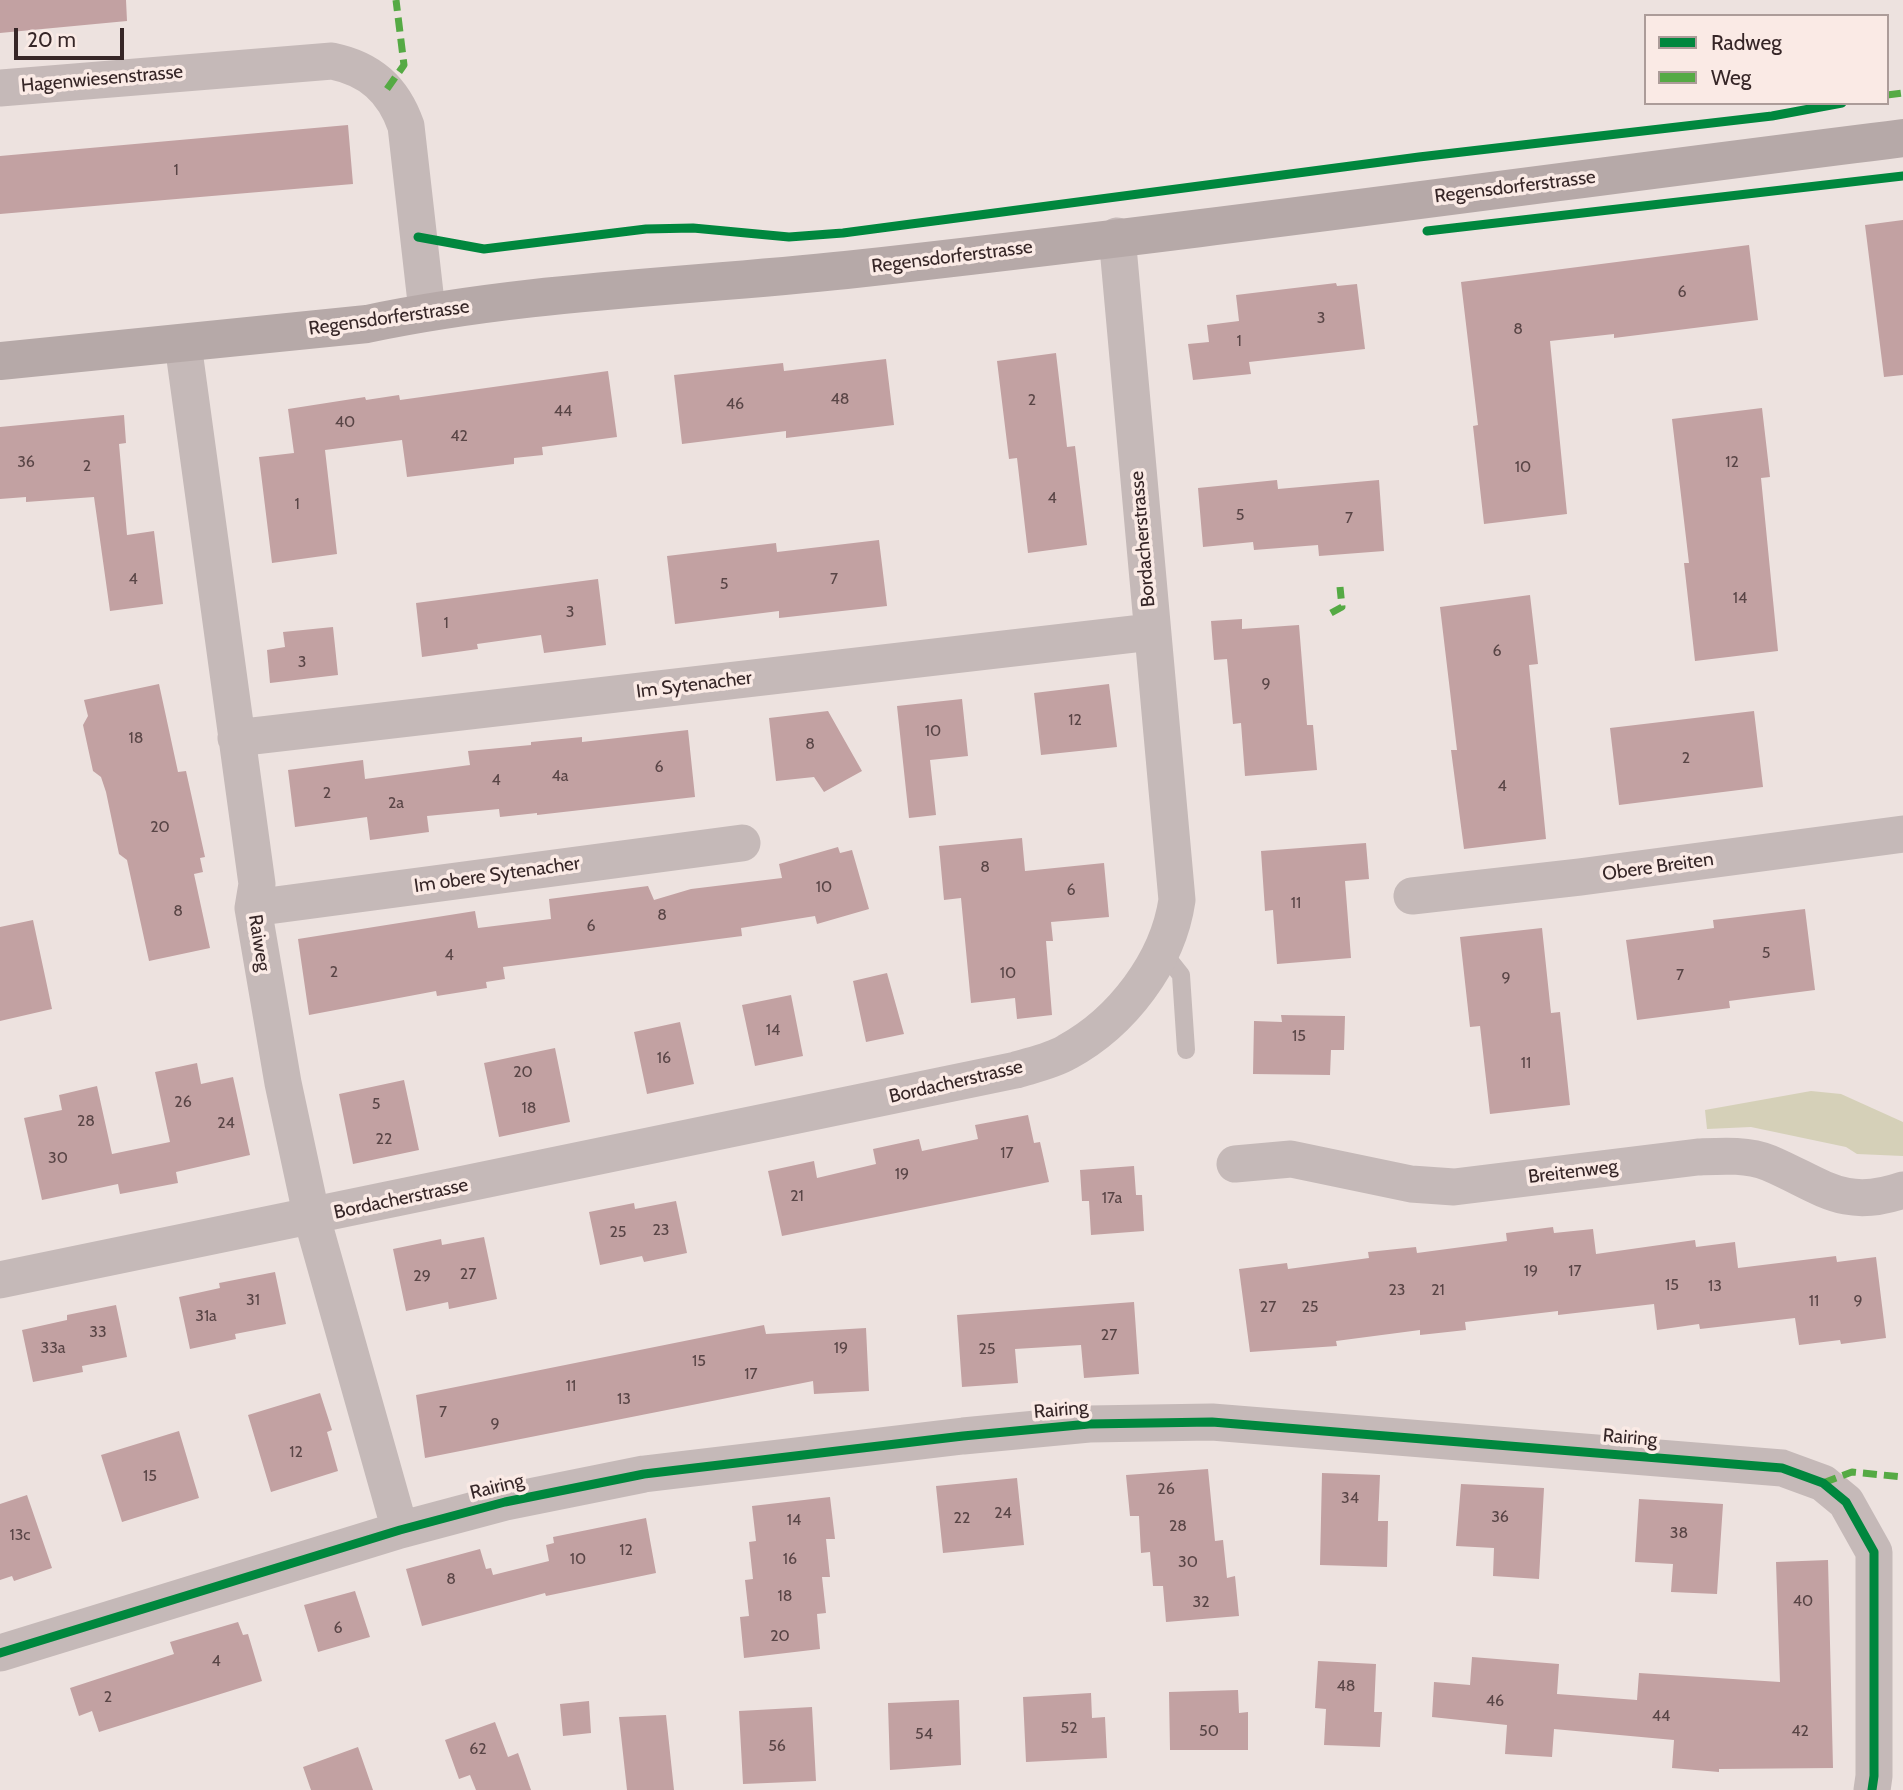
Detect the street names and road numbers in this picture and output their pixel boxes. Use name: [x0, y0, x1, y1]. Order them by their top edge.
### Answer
street label: Hagenwiesenstrasse: [20, 61, 184, 97]
street label: Regensdorferstrasse: [1433, 166, 1597, 208]
street label: Regensdorferstrasse: [870, 236, 1034, 278]
street label: Regensdorferstrasse: [307, 295, 471, 341]
street label: Bordacherstrasse: [1126, 470, 1160, 608]
street label: Im Sytenacher: [635, 667, 753, 703]
street label: Obere Breiten: [1601, 848, 1715, 886]
street label: Im obere Sytenacher: [413, 852, 581, 898]
street label: Raiweg: [243, 913, 275, 973]
street label: Bordacherstrasse: [887, 1056, 1025, 1108]
street label: Breitenweg: [1527, 1155, 1619, 1189]
street label: Bordacherstrasse: [332, 1174, 470, 1224]
street label: Rairing: [1033, 1396, 1089, 1424]
street label: Rairing: [1602, 1424, 1658, 1452]
street label: Rairing: [468, 1469, 526, 1505]

